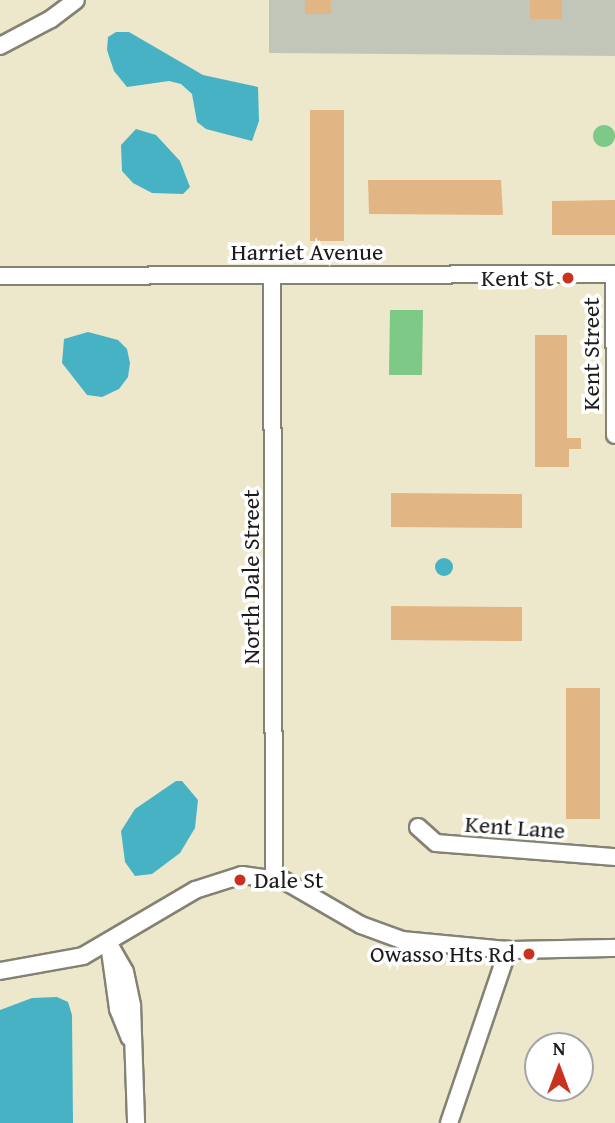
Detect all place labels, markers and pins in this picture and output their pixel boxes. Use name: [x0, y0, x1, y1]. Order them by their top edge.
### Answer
place label: Kent St: [481, 264, 554, 292]
marker: Kent St: [560, 270, 576, 286]
place label: Dale St: [254, 866, 323, 894]
marker: Dale St: [232, 872, 248, 888]
place label: Owasso Hts Rd: [370, 940, 515, 968]
marker: Owasso Hts Rd: [521, 946, 537, 962]

